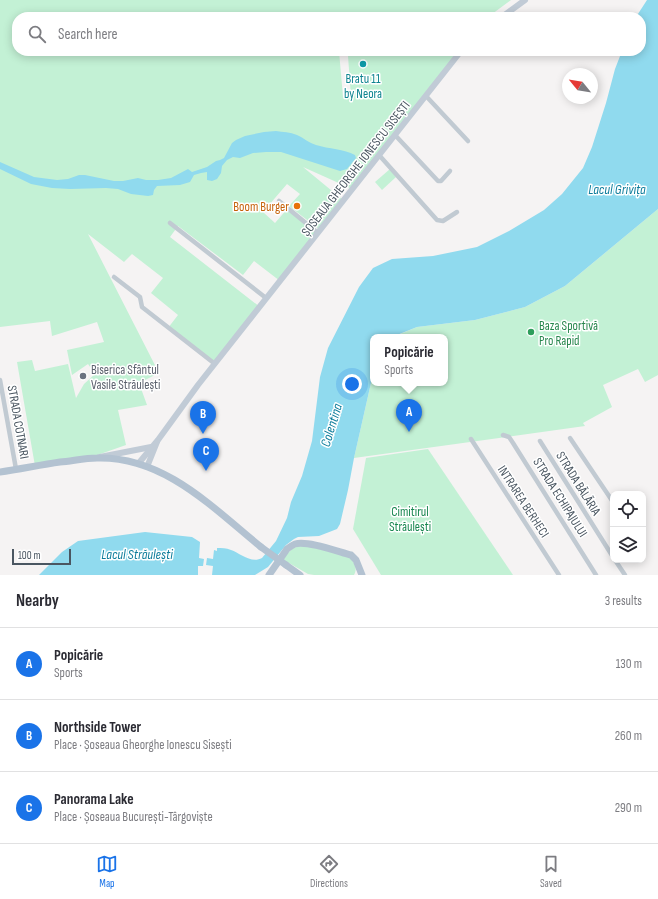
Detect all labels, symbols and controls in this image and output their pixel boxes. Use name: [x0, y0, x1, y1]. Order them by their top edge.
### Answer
search box: [12, 12, 646, 56]
icon: search: [26, 23, 48, 45]
text: Search here: [58, 25, 118, 44]
marker: Bratu 11 by Neora: [358, 59, 368, 69]
north arrow: [562, 68, 598, 104]
place label: Bratu 11 by Neora: [344, 71, 382, 102]
street label: ȘOSEAUA GHEORGHE IONESCU SISEȘTI: [298, 98, 414, 239]
water label: Lacul Grivița: [588, 181, 646, 198]
place label: Boom Burger: [233, 199, 289, 215]
marker: Boom Burger: [292, 201, 302, 211]
place label: Baza Sportivă Pro Rapid: [539, 318, 598, 349]
marker: Baza Sportivă Pro Rapid: [526, 327, 536, 337]
popup: [370, 334, 448, 386]
text: Popicărie: [384, 343, 434, 362]
place label: Biserica Sfântul Vasile Străulești: [91, 362, 160, 393]
text: Sports: [384, 362, 413, 378]
marker: Biserica Sfântul Vasile Străulești: [78, 371, 88, 381]
your location: [342, 374, 362, 394]
street label: STRADA COTNARI: [4, 384, 32, 460]
pin: A: [396, 399, 422, 432]
pin: B: [190, 401, 216, 434]
water label: Colentina: [317, 401, 346, 449]
pin: C: [193, 438, 219, 471]
street label: STRADA BĂLĂRIA: [552, 449, 604, 519]
street label: STRADA ECHIPAJULUI: [529, 455, 591, 540]
street label: INTRAREA BERHECI: [494, 462, 552, 541]
map controls: [610, 491, 646, 563]
button: locate: [610, 491, 646, 527]
park label: Cimitirul Străulești: [389, 504, 431, 535]
button: layers: [610, 527, 646, 563]
water label: Lacul Străulești: [101, 546, 173, 563]
scale bar: [12, 547, 71, 566]
text: 100 m: [18, 549, 40, 562]
text: Nearby: [16, 591, 59, 611]
text: 3 results: [605, 593, 642, 609]
text: Popicărie: [54, 646, 103, 665]
text: A: [26, 656, 32, 672]
text: 130 m: [616, 656, 642, 672]
text: Sports: [54, 665, 83, 681]
text: Northside Tower: [54, 718, 141, 737]
text: B: [26, 728, 32, 744]
text: 260 m: [615, 728, 642, 744]
text: Place · Șoseaua Gheorghe Ionescu Sisești: [54, 737, 232, 753]
text: Panorama Lake: [54, 790, 134, 809]
text: C: [26, 800, 32, 816]
text: 290 m: [615, 800, 642, 816]
text: Place · Șoseaua București-Târgoviște: [54, 809, 213, 825]
tab: Map: [96, 853, 118, 890]
tab: Directions: [310, 853, 348, 890]
tab: Saved: [540, 853, 562, 890]

